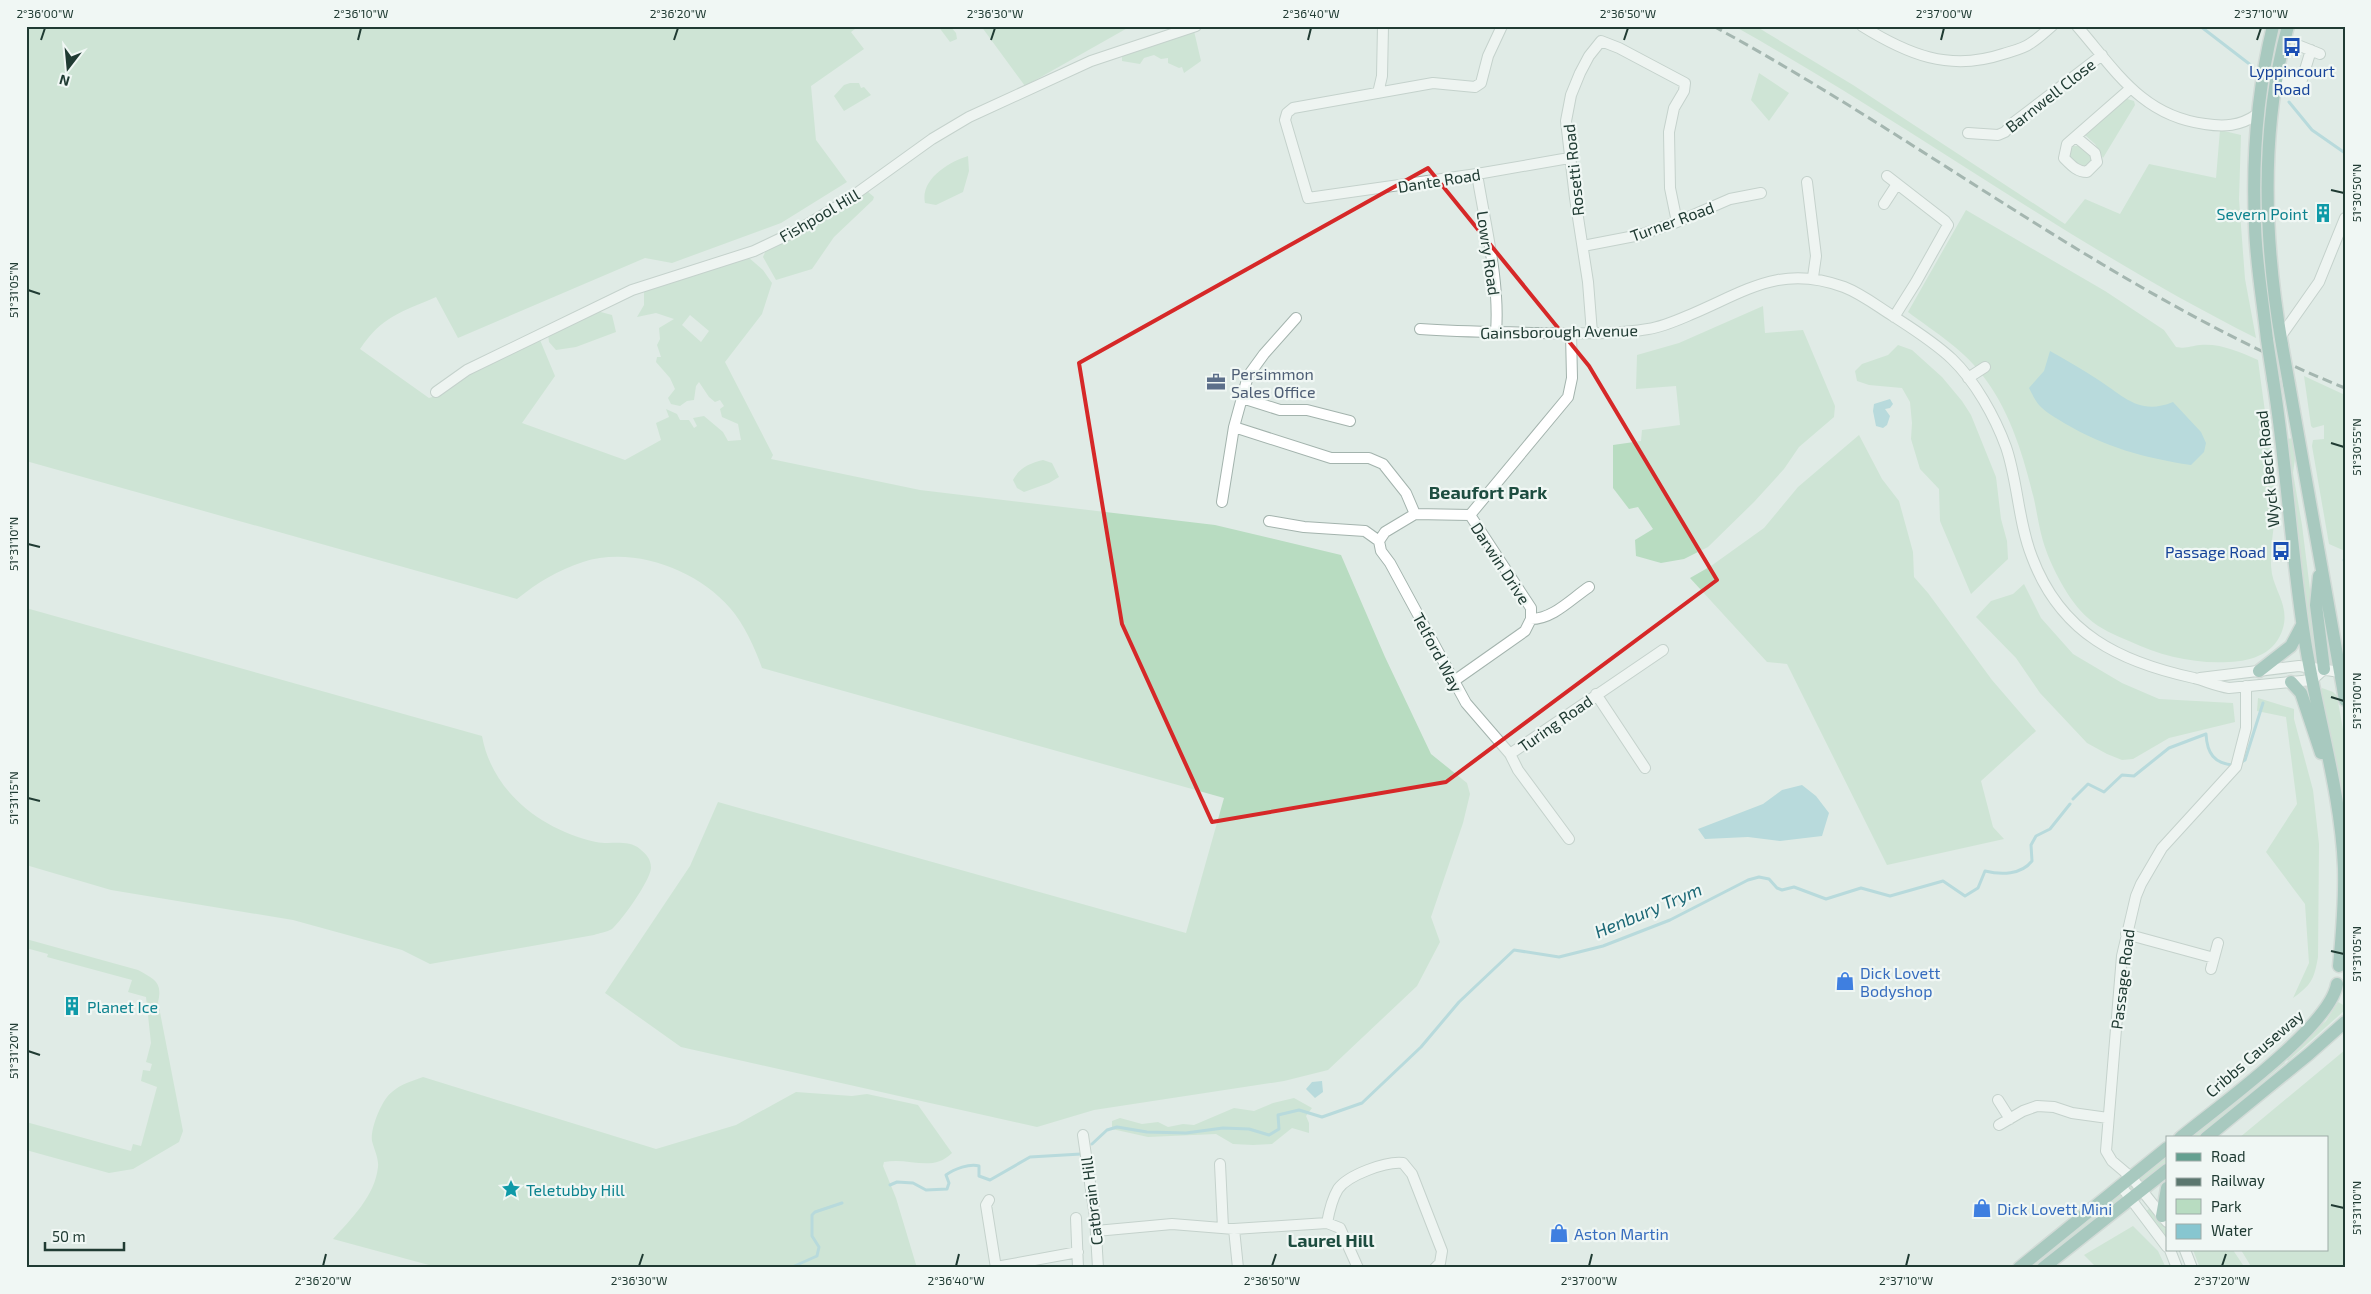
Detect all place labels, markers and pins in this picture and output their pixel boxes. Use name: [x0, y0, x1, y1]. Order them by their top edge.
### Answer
bus stop icon: Lyppincourt Road: [2281, 36, 2303, 58]
place label: Lyppincourt Road: [2249, 61, 2335, 98]
building icon: Severn Point: [2312, 202, 2334, 224]
place label: Severn Point: [2216, 204, 2308, 223]
place label: Persimmon Sales Office: [1231, 364, 1316, 401]
office icon: Persimmon Sales Office: [1205, 371, 1227, 393]
bus stop icon: Passage Road: [2270, 540, 2292, 562]
place label: Passage Road: [2165, 542, 2266, 561]
place label: Dick Lovett Bodyshop: [1860, 963, 1940, 1000]
shop icon: Dick Lovett Bodyshop: [1834, 970, 1856, 992]
building icon: Planet Ice: [61, 995, 83, 1017]
place label: Planet Ice: [87, 997, 158, 1016]
place icon: Teletubby Hill: [500, 1178, 522, 1200]
place label: Teletubby Hill: [526, 1180, 625, 1199]
shop icon: Dick Lovett Mini: [1971, 1197, 1993, 1219]
place label: Dick Lovett Mini: [1997, 1199, 2112, 1218]
shop icon: Aston Martin: [1548, 1222, 1570, 1244]
place label: Aston Martin: [1574, 1224, 1669, 1243]

